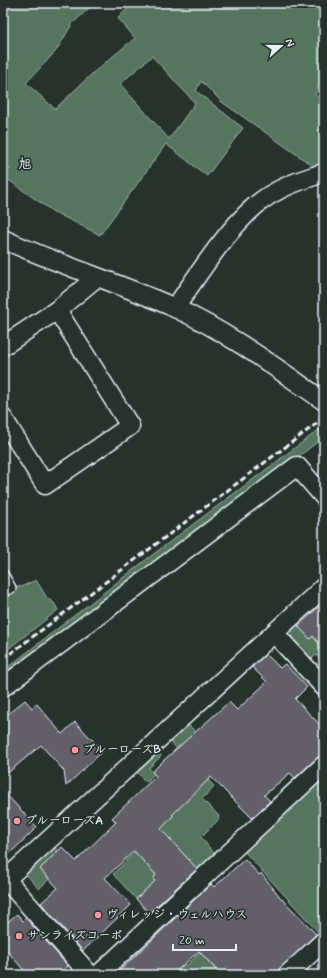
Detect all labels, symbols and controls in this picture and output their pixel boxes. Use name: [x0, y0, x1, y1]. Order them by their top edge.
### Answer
north arrow: [261, 26, 301, 66]
text: N: [282, 37, 297, 49]
district label: 旭: [18, 156, 32, 173]
place label: ブルーローズB: [83, 742, 161, 758]
marker: ブルーローズB: [70, 745, 80, 755]
place label: ブルーローズA: [25, 813, 103, 829]
marker: ブルーローズA: [12, 816, 22, 826]
place label: ヴィレッジ・ウェルハウス: [106, 907, 247, 923]
marker: ヴィレッジ・ウェルハウス: [93, 910, 103, 920]
scale bar: [173, 926, 236, 952]
place label: サンライズコーポ: [27, 928, 122, 944]
marker: サンライズコーポ: [14, 931, 24, 941]
text: 20 m: [179, 933, 205, 949]

